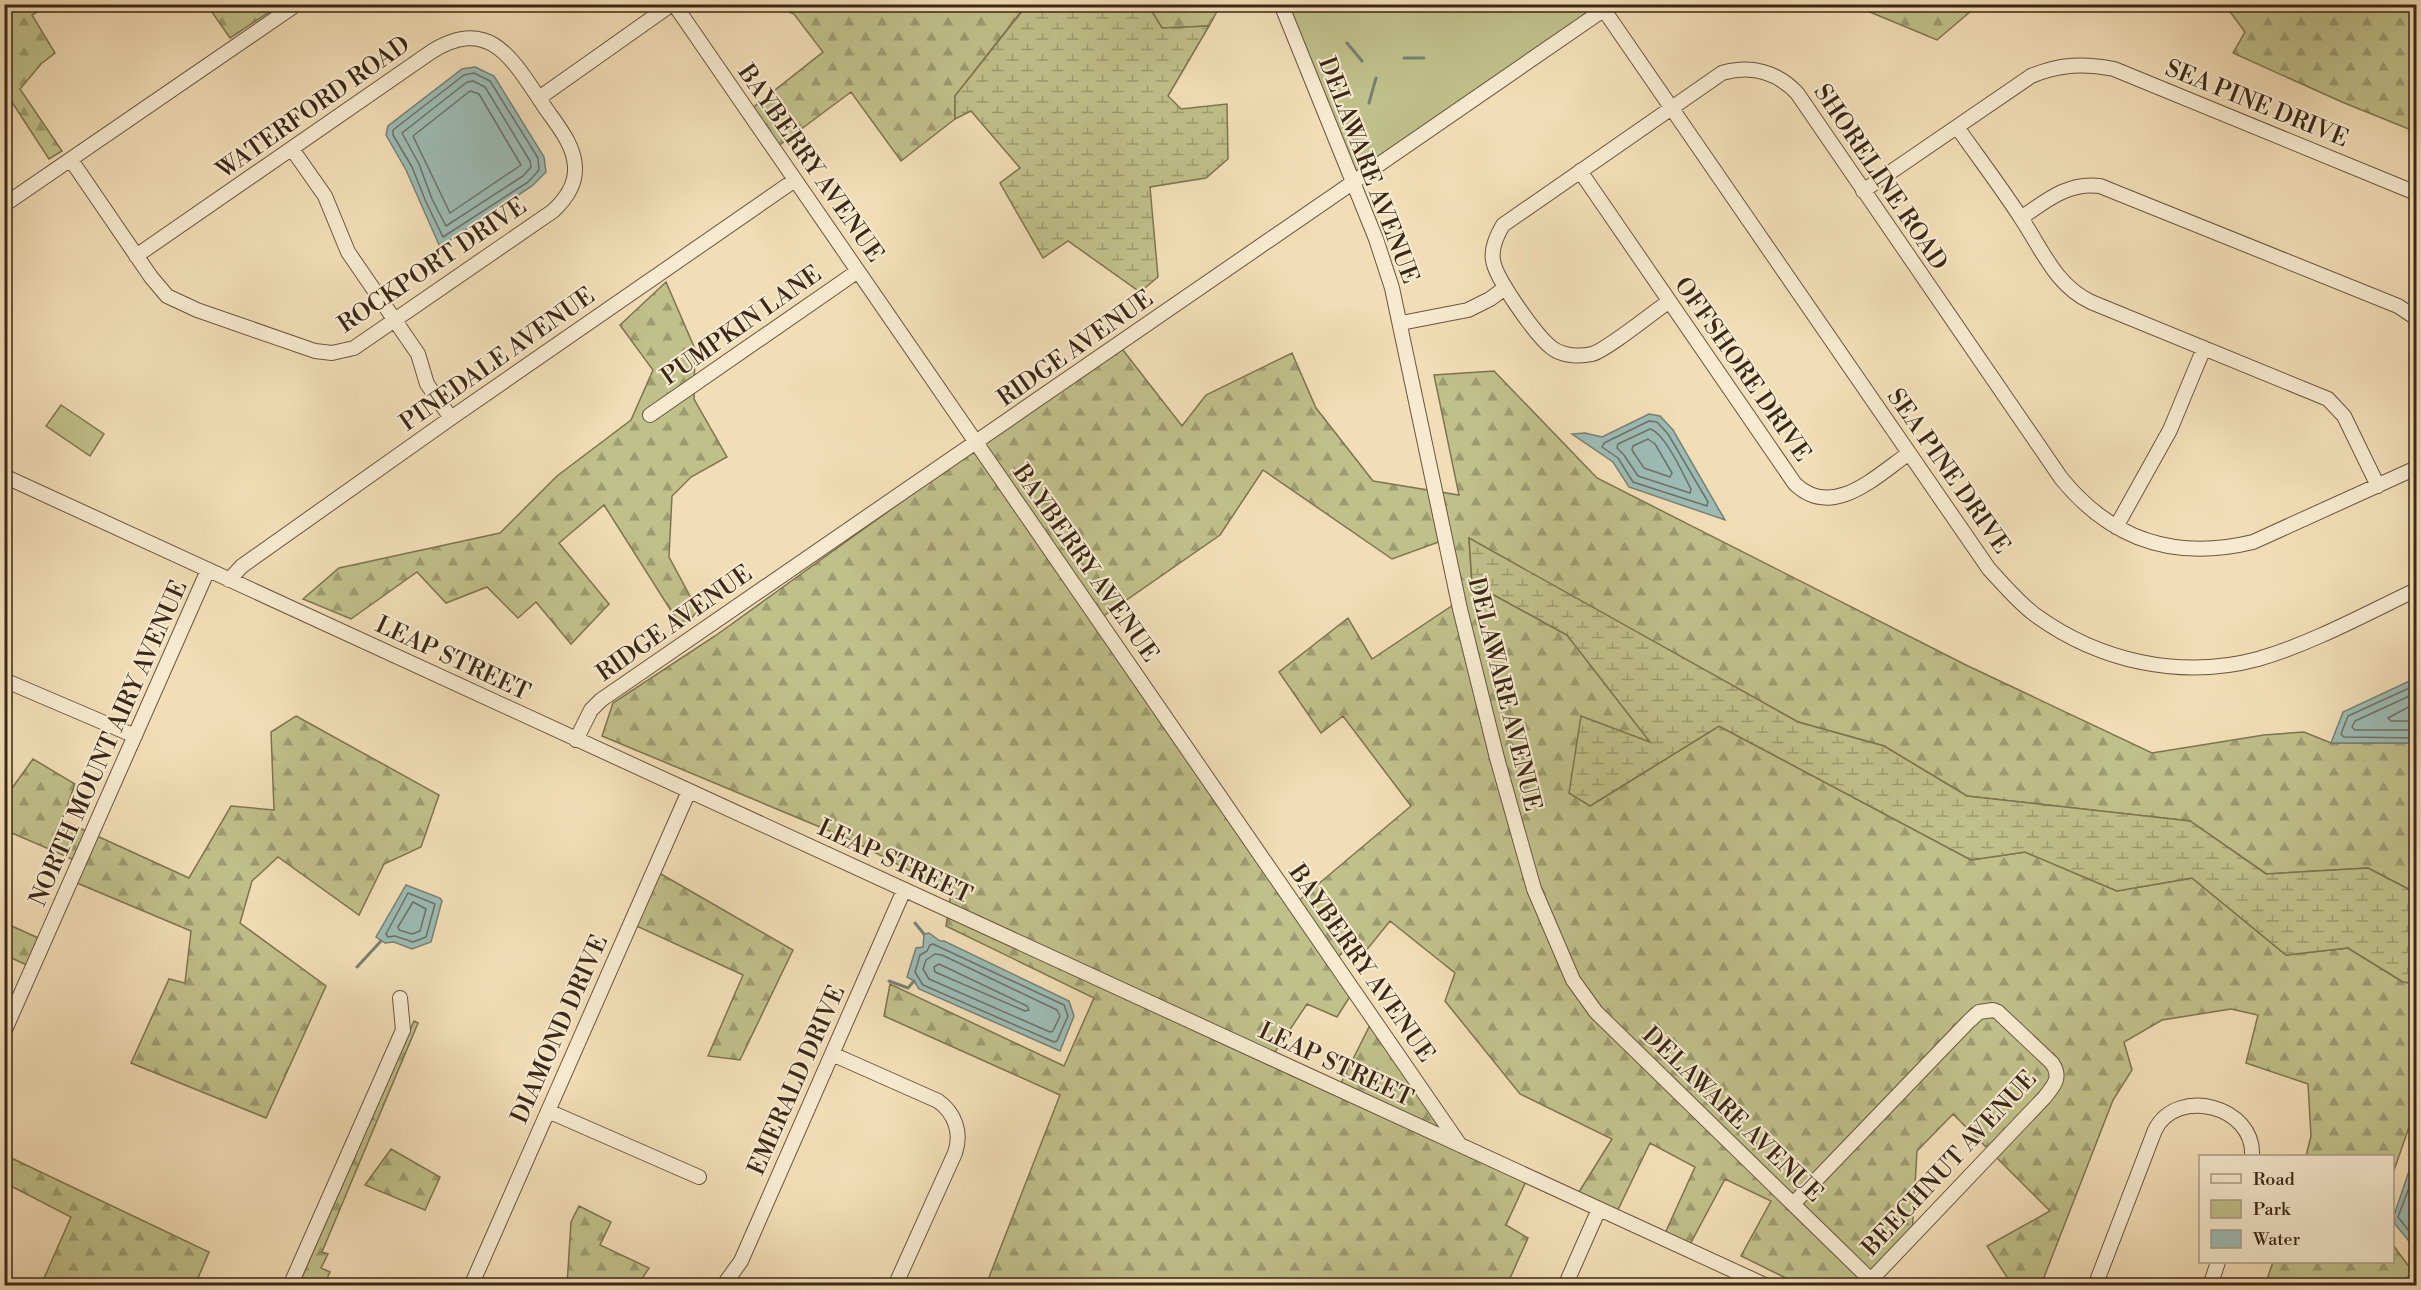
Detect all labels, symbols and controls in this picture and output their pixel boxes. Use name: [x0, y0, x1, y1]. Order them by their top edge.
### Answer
street label: WATERFORD ROAD: [210, 30, 416, 186]
street label: DELAWARE AVENUE: [1311, 53, 1425, 288]
street label: SEA PINE DRIVE: [2161, 54, 2353, 154]
street label: BAYBERRY AVENUE: [730, 58, 890, 268]
street label: SHORELINE ROAD: [1807, 79, 1954, 276]
street label: ROCKPORT DRIVE: [333, 192, 533, 340]
street label: PUMPKIN LANE: [656, 259, 828, 392]
street label: OFFSHORE DRIVE: [1667, 272, 1817, 468]
street label: PINEDALE AVENUE: [394, 281, 601, 438]
street label: RIDGE AVENUE: [992, 284, 1159, 414]
street label: SEA PINE DRIVE: [1880, 383, 2016, 560]
street label: BAYBERRY AVENUE: [1005, 458, 1165, 668]
street label: RIDGE AVENUE: [591, 559, 758, 689]
street label: DELAWARE AVENUE: [1460, 574, 1548, 814]
street label: NORTH MOUNT AIRY AVENUE: [23, 576, 194, 911]
street label: LEAP STREET: [371, 610, 535, 708]
street label: LEAP STREET: [813, 813, 977, 911]
street label: BAYBERRY AVENUE: [1281, 858, 1441, 1068]
street label: DIAMOND DRIVE: [505, 930, 615, 1128]
street label: EMERALD DRIVE: [742, 981, 852, 1180]
street label: LEAP STREET: [1254, 1016, 1418, 1114]
street label: DELAWARE AVENUE: [1636, 1021, 1829, 1209]
street label: BEECHNUT AVENUE: [1855, 1065, 2043, 1263]
legend: [2199, 1155, 2394, 1263]
text: Road: [2253, 1168, 2296, 1191]
text: Park: [2253, 1198, 2292, 1221]
text: Water: [2252, 1228, 2301, 1251]

